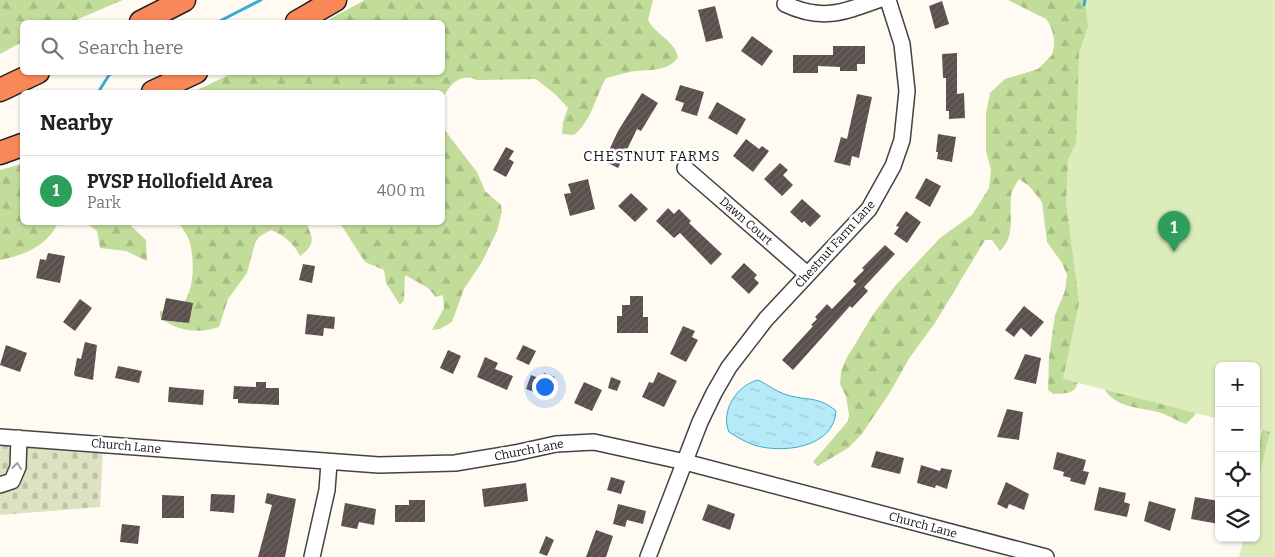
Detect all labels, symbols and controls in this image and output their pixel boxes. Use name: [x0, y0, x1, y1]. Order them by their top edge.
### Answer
search box: [20, 20, 445, 75]
icon: search: [38, 34, 66, 62]
text: Search here: [78, 36, 183, 59]
text: Nearby: [40, 110, 113, 136]
district label: CHESTNUT FARMS: [583, 148, 721, 165]
text: PVSP Hollofield Area: [87, 170, 273, 193]
text: 1: [53, 181, 59, 200]
text: 400 m: [377, 181, 425, 200]
text: Park: [87, 193, 121, 212]
street label: Dawn Court: [717, 194, 776, 248]
street label: Chestnut Farm Lane: [792, 198, 878, 290]
pin: 1: [1158, 211, 1190, 252]
map controls: [1215, 362, 1260, 542]
button: +: [1215, 362, 1260, 407]
your location: [532, 374, 558, 400]
button: −: [1215, 407, 1260, 452]
street label: Church Lane: [90, 436, 162, 456]
street label: Church Lane: [493, 436, 565, 464]
button: locate: [1215, 452, 1260, 497]
one-way arrow: [11, 462, 22, 470]
button: layers: [1215, 497, 1260, 542]
street label: Church Lane: [887, 509, 959, 541]

